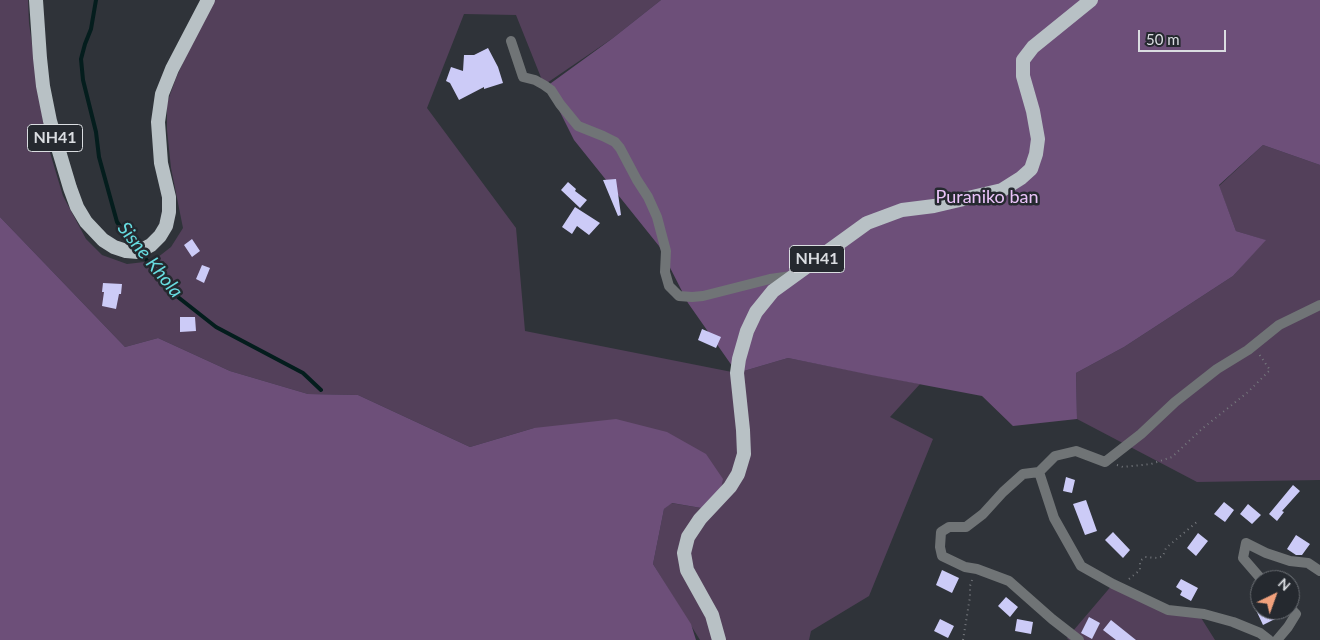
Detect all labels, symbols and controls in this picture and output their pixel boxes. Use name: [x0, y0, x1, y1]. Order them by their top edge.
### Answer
scale bar: [1140, 20, 1228, 52]
text: 50 m: [1146, 30, 1180, 48]
road number: NH41: [28, 125, 82, 152]
park label: Puraniko ban: [936, 186, 1038, 208]
water label: Sisne Khola: [113, 218, 187, 302]
road number: NH41: [790, 245, 844, 272]
north arrow: [1250, 570, 1300, 620]
text: N: [1275, 574, 1294, 594]

